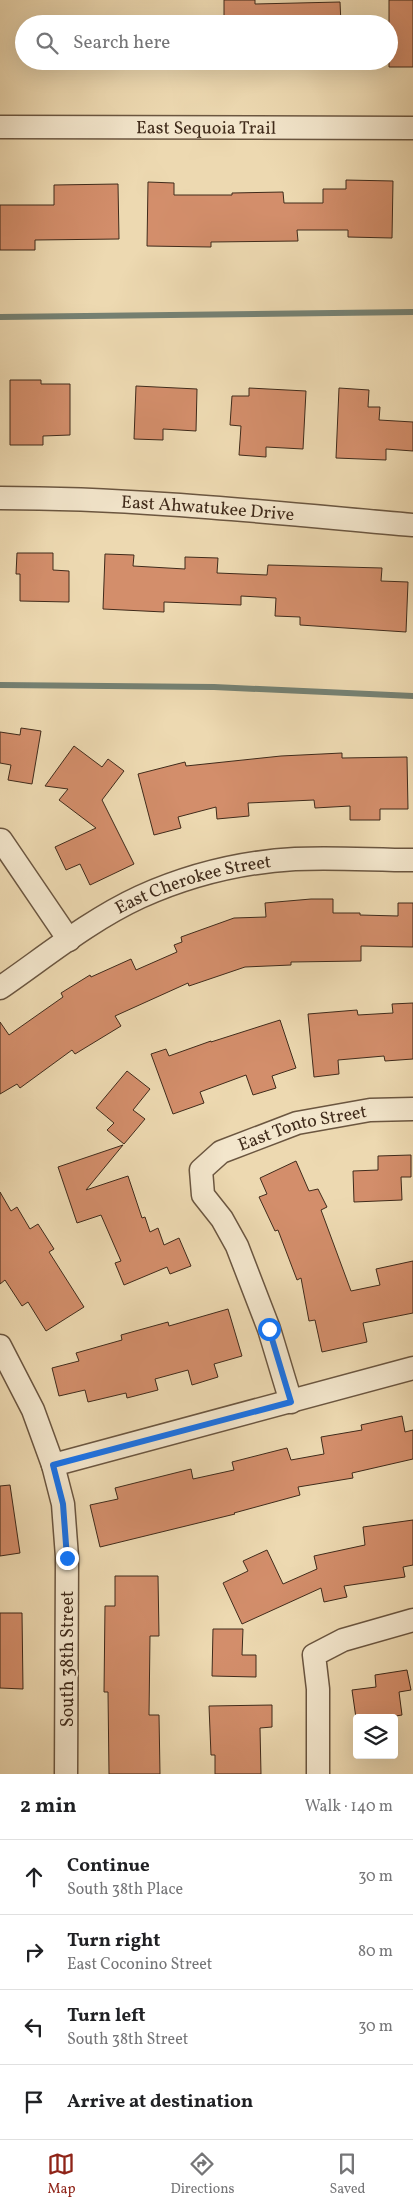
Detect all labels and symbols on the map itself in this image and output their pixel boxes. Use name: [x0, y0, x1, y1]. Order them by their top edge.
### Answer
street label: East Sequoia Trail: [136, 116, 276, 142]
street label: East Ahwatukee Drive: [120, 490, 295, 528]
street label: East Cherokee Street: [111, 850, 273, 921]
street label: East Tonto Street: [235, 1100, 369, 1158]
route start: [258, 1318, 281, 1341]
route end: [56, 1547, 79, 1570]
street label: South 38th Street: [56, 1591, 81, 1727]

